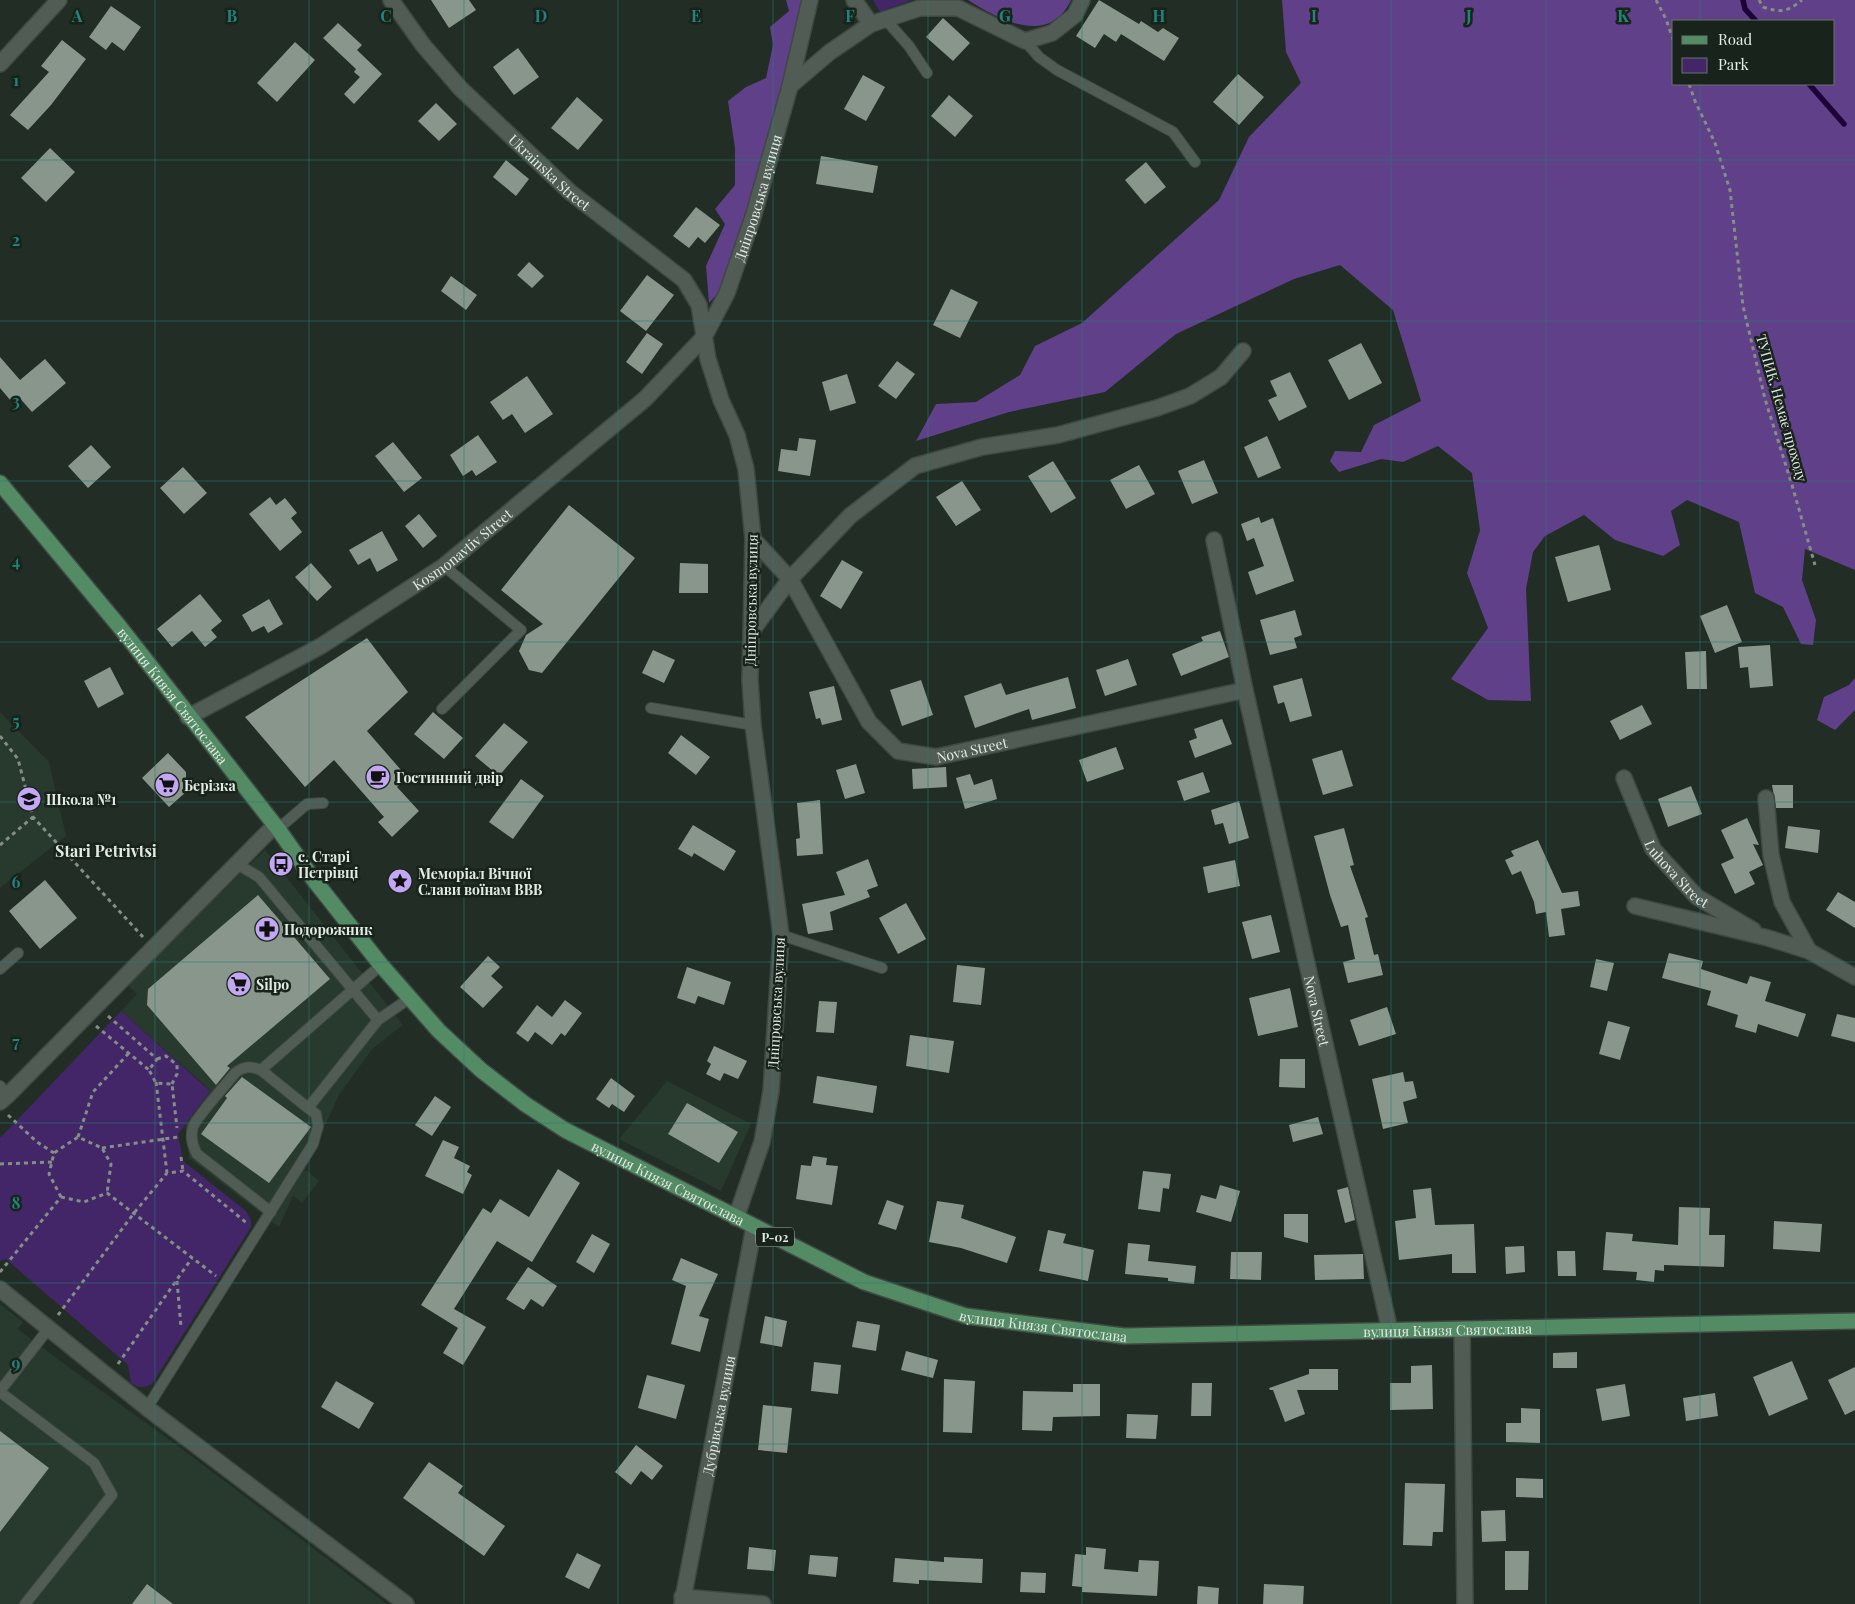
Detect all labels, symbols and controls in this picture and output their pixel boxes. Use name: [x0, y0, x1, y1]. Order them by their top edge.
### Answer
text: A: [71, 5, 83, 26]
text: B: [227, 5, 238, 26]
text: C: [380, 5, 392, 26]
text: D: [535, 5, 547, 26]
text: E: [691, 5, 701, 26]
text: F: [845, 5, 855, 26]
text: G: [999, 5, 1011, 26]
text: H: [1153, 5, 1166, 26]
text: I: [1311, 5, 1317, 26]
text: J: [1465, 5, 1472, 26]
text: K: [1617, 5, 1629, 26]
legend: [1672, 20, 1835, 85]
text: Road: [1718, 29, 1752, 49]
text: Park: [1718, 54, 1750, 74]
text: 1: [13, 69, 19, 90]
street label: Ukrainska Street: [505, 130, 596, 215]
street label: Дніпровська вулиця: [729, 132, 786, 264]
text: 2: [12, 229, 20, 250]
street label: ТУПИК. Немає проходу: [1752, 332, 1812, 484]
text: 3: [12, 390, 20, 411]
street label: Kosmonavtiv Street: [408, 503, 517, 594]
street label: Дніпровська вулиця: [740, 533, 762, 666]
text: 4: [12, 550, 20, 571]
street label: вулиця Князя Святослава: [114, 623, 233, 768]
text: 5: [12, 710, 20, 731]
street label: Nova Street: [935, 732, 1010, 766]
cafe icon: Гостинний двір: [365, 764, 391, 790]
place label: Гостинний двір: [396, 768, 504, 787]
supermarket icon: Берізка: [154, 772, 180, 798]
place label: Берізка: [184, 776, 236, 795]
school or university icon: Школа №1: [16, 786, 42, 812]
place label: Школа №1: [46, 790, 116, 809]
street label: Luhova Street: [1641, 837, 1714, 912]
district label: Stari Petrivtsi: [55, 840, 157, 861]
place label: с. Старі Петрівці: [298, 847, 359, 882]
bus stop icon: с. Старі Петрівці: [268, 851, 294, 877]
place label: Меморіал Вічної Слави воїнам ВВВ: [418, 864, 542, 899]
place icon: Меморіал Вічної Слави воїнам ВВВ: [387, 868, 413, 894]
text: 6: [12, 871, 21, 892]
pharmacy icon: Подорожник: [254, 916, 280, 942]
place label: Подорожник: [284, 920, 373, 939]
street label: Дніпровська вулиця: [763, 936, 789, 1069]
supermarket icon: Silpo: [226, 971, 252, 997]
street label: Nova Street: [1300, 974, 1335, 1049]
place label: Silpo: [256, 975, 289, 994]
text: 7: [12, 1031, 20, 1052]
street label: вулиця Князя Святослава: [589, 1136, 748, 1229]
text: 8: [12, 1192, 21, 1213]
road number: Р-02: [756, 1228, 794, 1246]
street label: вулиця Князя Святослава: [957, 1305, 1128, 1346]
street label: вулиця Князя Святослава: [1363, 1318, 1532, 1341]
text: 9: [12, 1352, 21, 1373]
street label: Дубрівська вулиця: [697, 1353, 739, 1477]

